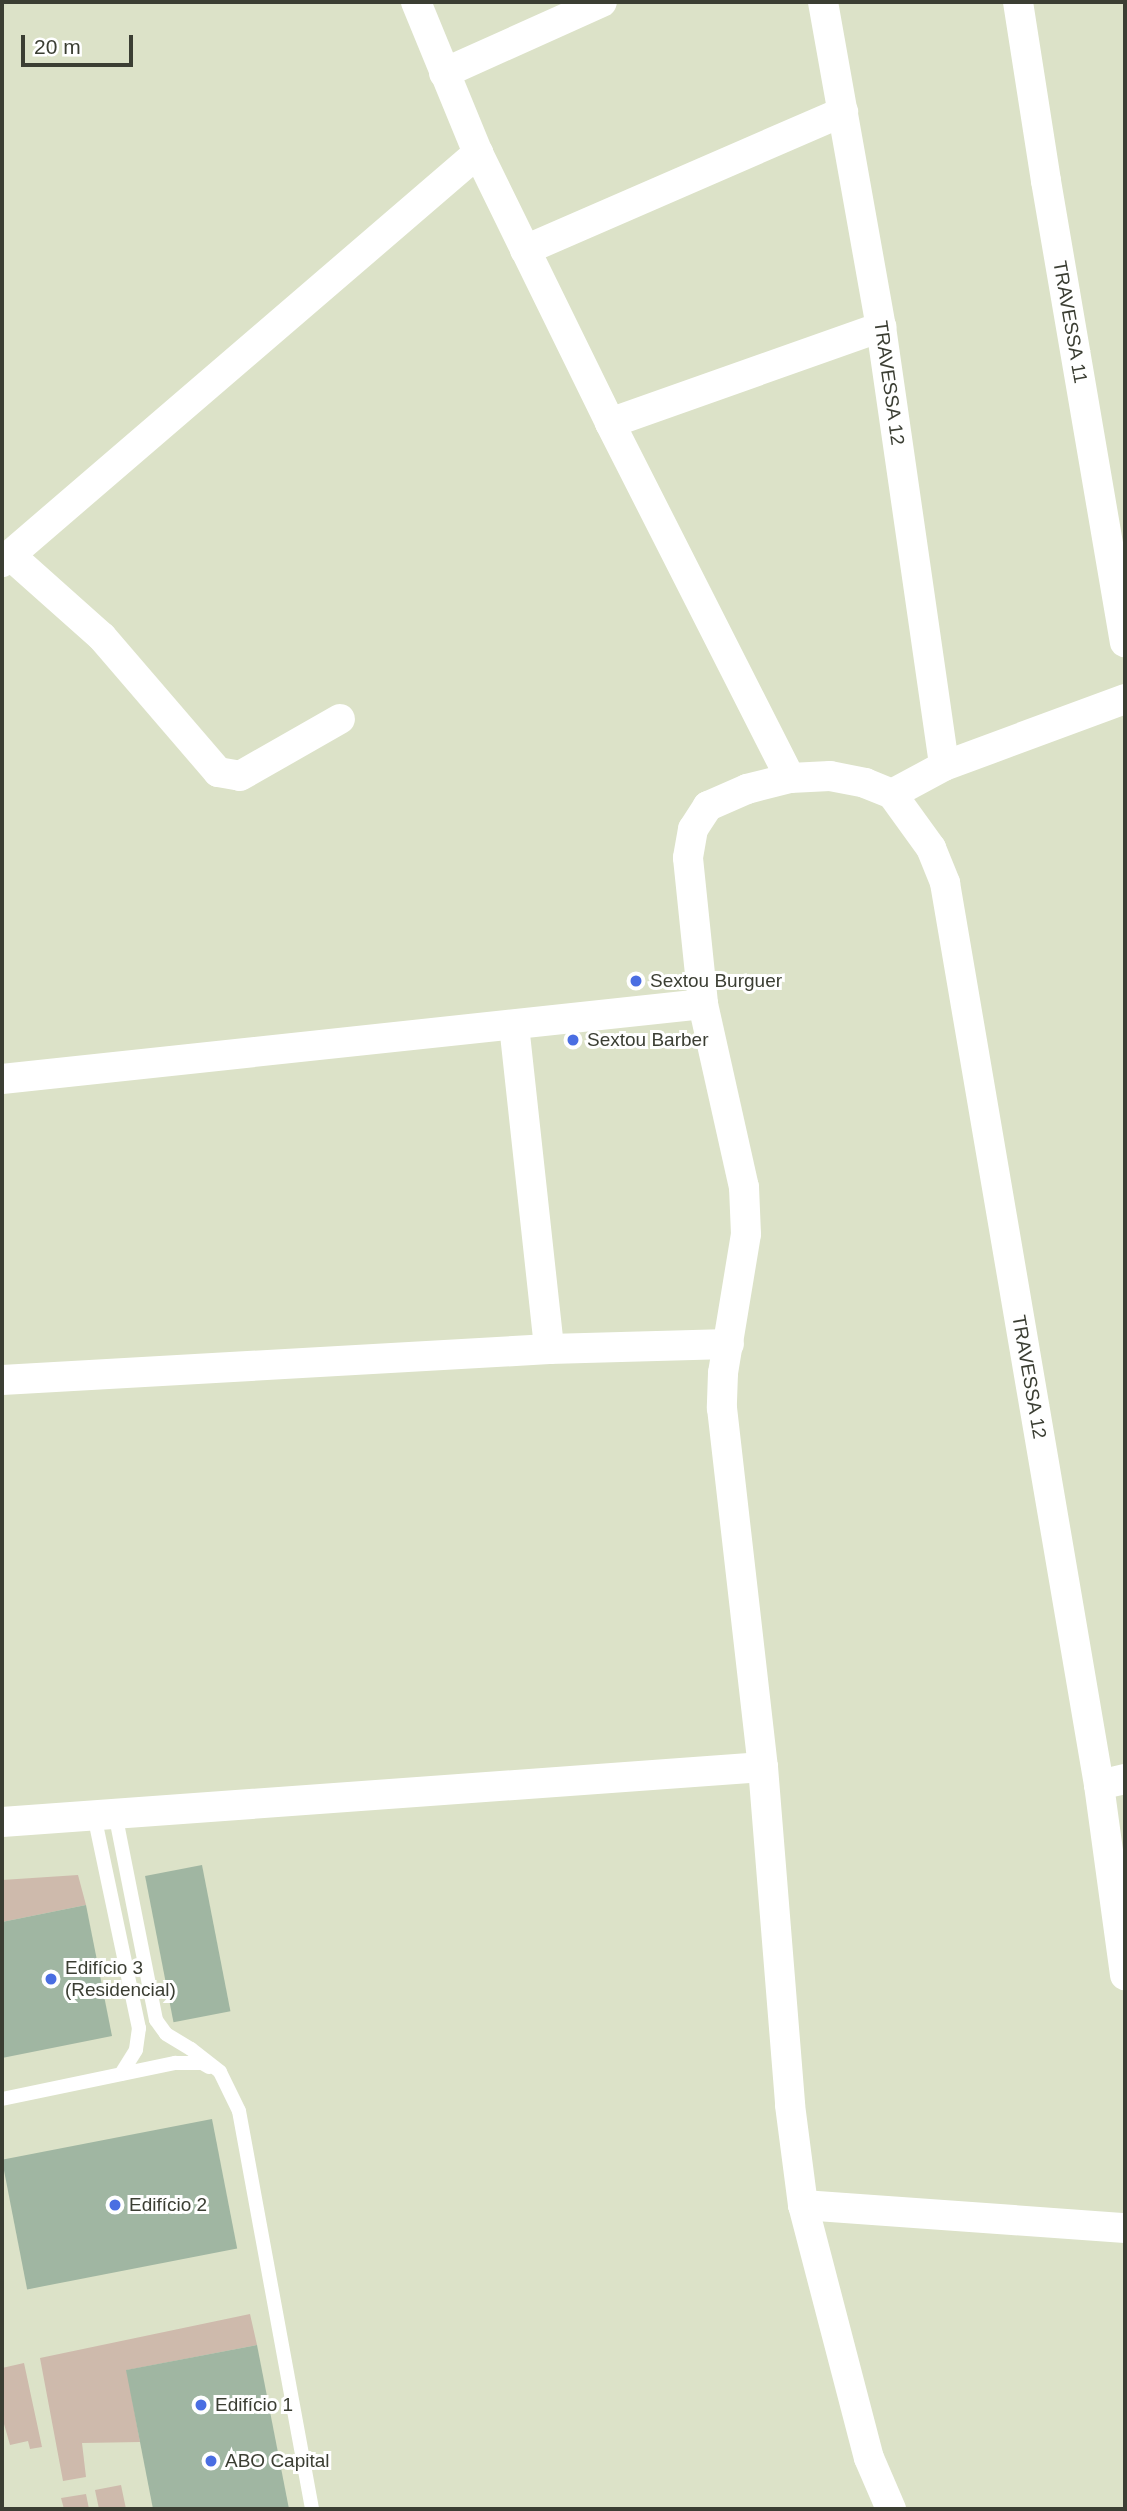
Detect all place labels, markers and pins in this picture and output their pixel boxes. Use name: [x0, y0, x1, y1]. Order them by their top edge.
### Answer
place label: Sextou Burguer: [650, 970, 782, 992]
marker: Sextou Burguer: [628, 973, 644, 989]
place label: Sextou Barber: [587, 1029, 708, 1051]
marker: Sextou Barber: [565, 1032, 581, 1048]
place label: Edifício 3 (Residencial): [65, 1957, 176, 2001]
marker: Edifício 3 (Residencial): [43, 1971, 59, 1987]
place label: Edifício 2: [129, 2194, 207, 2216]
marker: Edifício 2: [107, 2197, 123, 2213]
place label: Edifício 1: [215, 2394, 293, 2416]
marker: Edifício 1: [193, 2397, 209, 2413]
place label: ABO Capital: [225, 2450, 330, 2472]
marker: ABO Capital: [203, 2453, 219, 2469]

